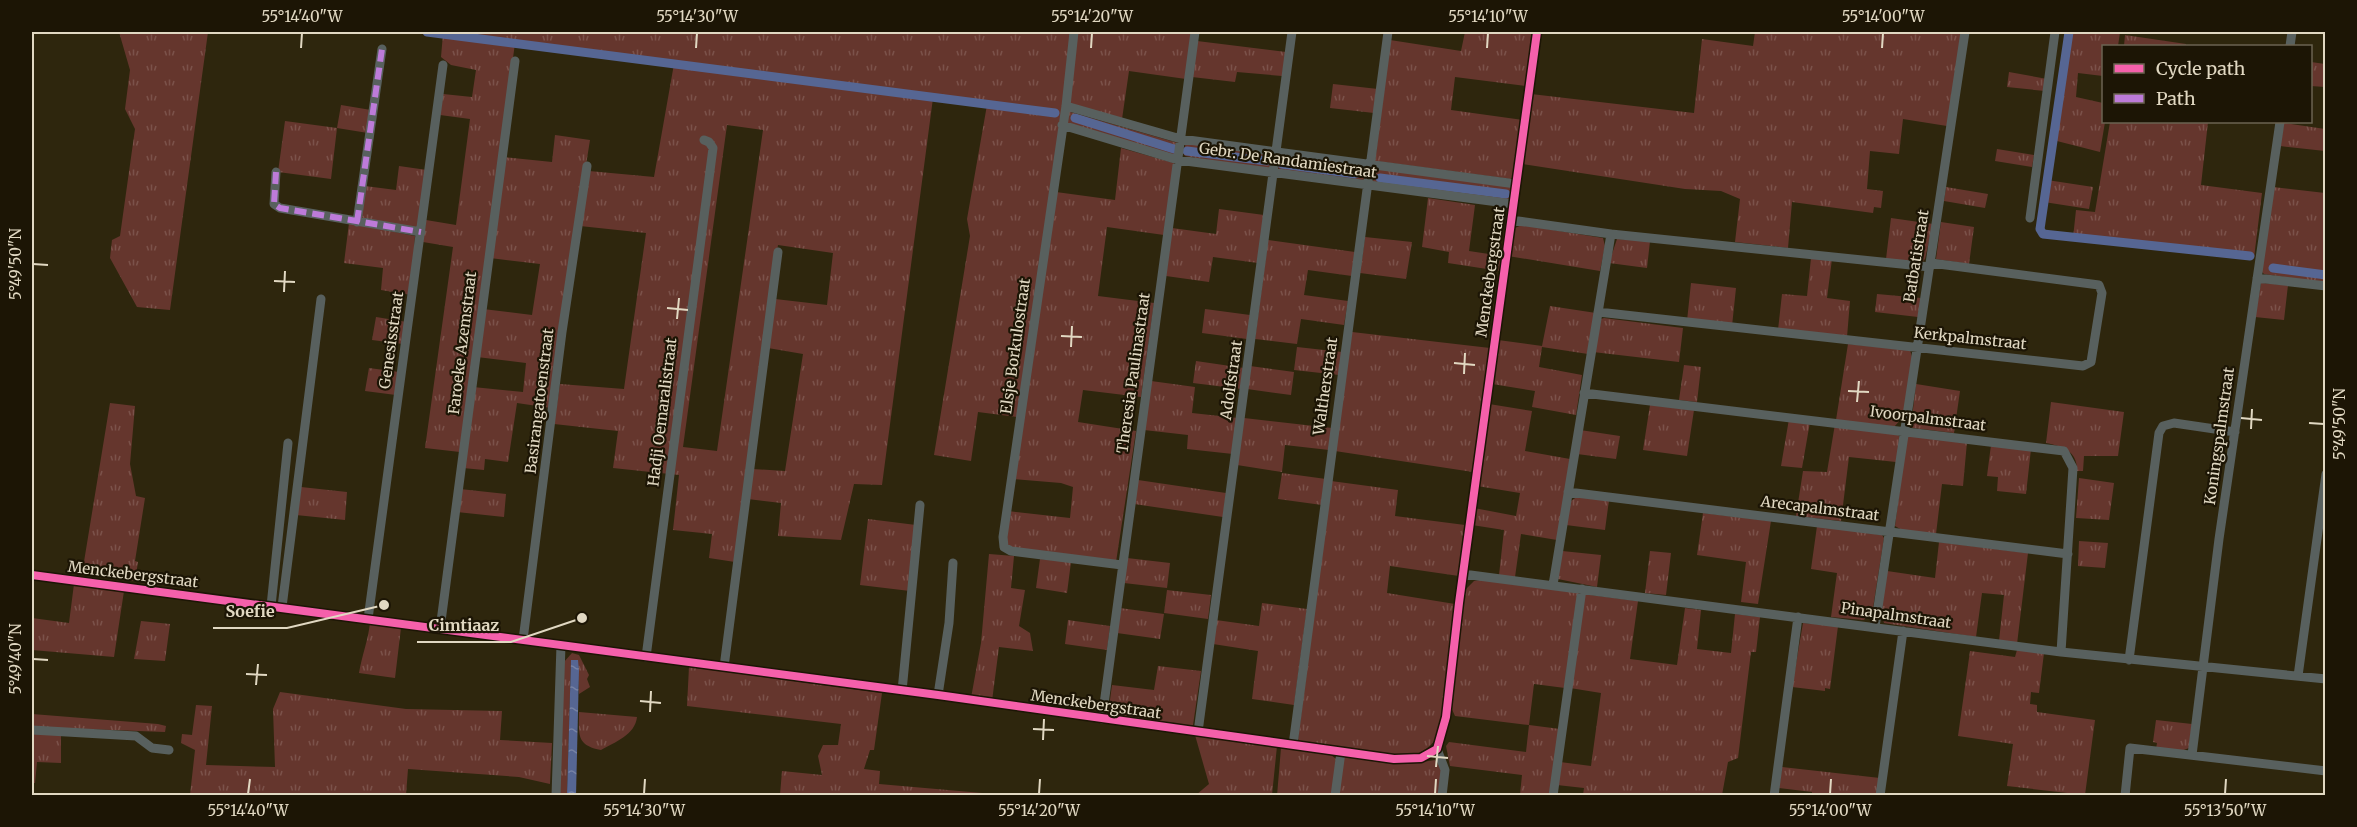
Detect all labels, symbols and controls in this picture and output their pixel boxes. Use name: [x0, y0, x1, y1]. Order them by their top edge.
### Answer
text: 55°14'40"W: [262, 7, 343, 26]
text: 55°14'30"W: [656, 7, 739, 26]
text: 55°14'20"W: [1051, 7, 1134, 26]
text: 55°14'10"W: [1448, 7, 1529, 26]
text: 55°14'00"W: [1842, 7, 1925, 26]
legend: [2102, 45, 2312, 123]
text: Cycle path: [2156, 57, 2246, 80]
text: Path: [2156, 87, 2196, 110]
street label: Gebr. De Randamiestraat: [1198, 138, 1378, 182]
street label: Menckebergstraat: [1471, 206, 1509, 338]
street label: Batbatistraat: [1899, 208, 1933, 304]
text: 5°49'50"N: [6, 228, 25, 300]
street label: Faroeke Azemstraat: [444, 270, 480, 416]
street label: Elsje Borkulostraat: [996, 277, 1034, 415]
street label: Genesisstraat: [375, 290, 407, 390]
street label: Theresia Paulinastraat: [1112, 291, 1154, 455]
street label: Kerkpalmstraat: [1913, 323, 2027, 353]
street label: Basirangatoenstraat: [521, 327, 557, 475]
street label: Hadji Oemaralistraat: [643, 336, 681, 487]
street label: Waltherstraat: [1309, 336, 1341, 437]
street label: Adolfstraat: [1216, 339, 1246, 422]
street label: Koningspalmstraat: [2200, 366, 2238, 506]
text: 5°49'50"N: [2330, 388, 2349, 460]
street label: Ivoorpalmstraat: [1869, 401, 1987, 435]
street label: Arecapalmstraat: [1759, 491, 1881, 525]
street label: Menckebergstraat: [67, 557, 199, 591]
callout: Soefie: [213, 594, 287, 628]
street label: Pinapalmstraat: [1840, 598, 1953, 632]
text: Soefie: [225, 601, 275, 621]
callout: Cimtiaaz: [417, 608, 511, 642]
text: Cimtiaaz: [429, 615, 499, 635]
text: 5°49'40"N: [6, 623, 25, 695]
street label: Menckebergstraat: [1030, 685, 1162, 723]
text: 55°14'40"W: [208, 801, 289, 820]
text: 55°14'30"W: [603, 801, 686, 820]
text: 55°14'20"W: [998, 801, 1081, 820]
text: 55°14'10"W: [1395, 801, 1476, 820]
text: 55°14'00"W: [1789, 801, 1872, 820]
text: 55°13'50"W: [2184, 801, 2267, 820]

